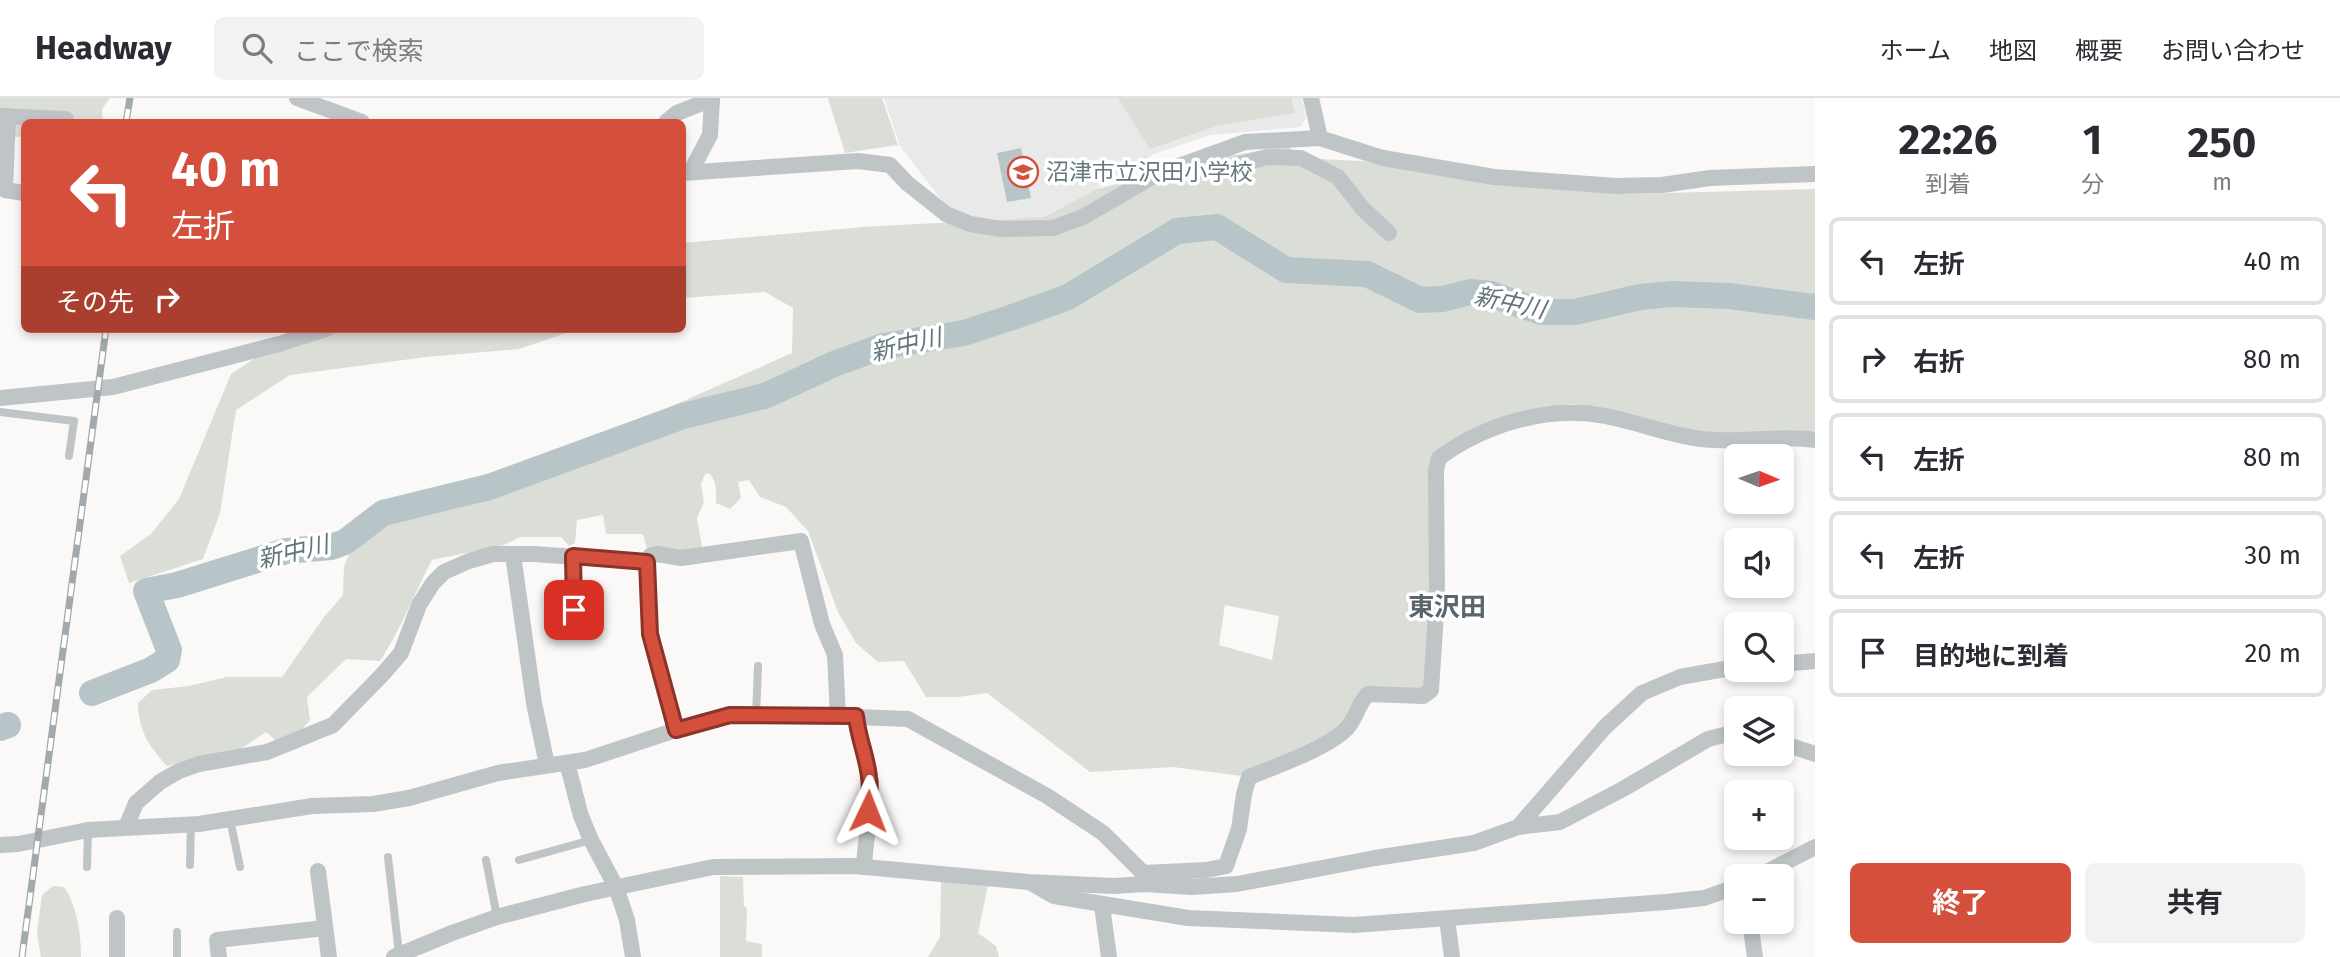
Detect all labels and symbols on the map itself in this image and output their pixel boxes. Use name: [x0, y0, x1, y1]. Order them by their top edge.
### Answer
school or university icon: 沼津市立沢田小学校: [1006, 155, 1040, 189]
place label: 沼津市立沢田小学校: [1046, 158, 1253, 186]
water label: 新中川: [1472, 282, 1551, 325]
water label: 新中川: [868, 323, 947, 367]
north arrow: [1724, 444, 1794, 514]
water label: 新中川: [255, 530, 334, 574]
pin: [544, 580, 604, 640]
district label: 東沢田: [1408, 592, 1486, 623]
position arrow: [831, 774, 905, 848]

